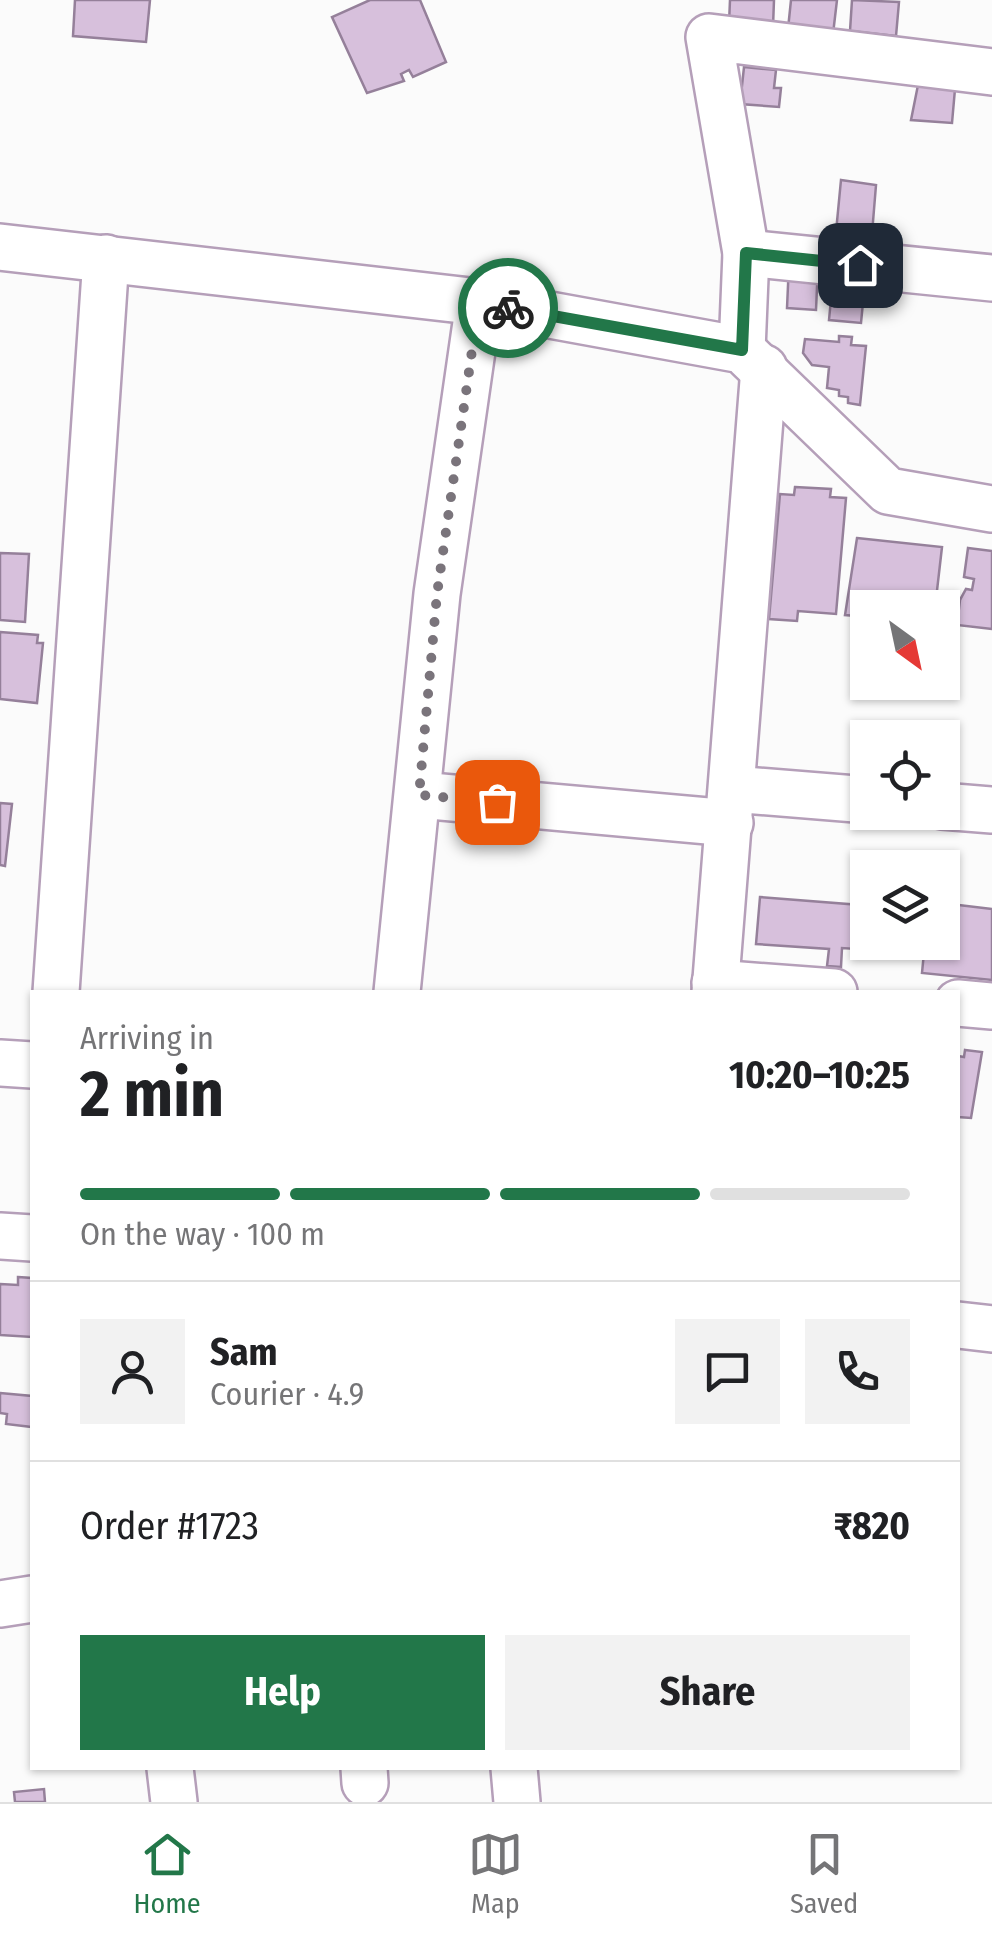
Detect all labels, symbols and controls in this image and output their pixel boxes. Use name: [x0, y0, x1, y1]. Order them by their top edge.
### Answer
pin: [818, 223, 903, 308]
icon: home: [833, 238, 888, 293]
courier: [458, 258, 558, 358]
icon: bike: [481, 281, 536, 336]
north arrow: [850, 590, 960, 700]
map controls: [850, 590, 960, 960]
button: locate: [850, 720, 960, 830]
pin: [455, 760, 540, 845]
icon: bag: [470, 775, 525, 830]
button: layers: [850, 850, 960, 960]
text: Arriving in: [80, 1019, 214, 1057]
text: 10:20–10:25: [729, 1052, 910, 1098]
text: 2 min: [80, 1055, 224, 1133]
text: On the way · 100 m: [80, 1215, 325, 1253]
button: person: [80, 1319, 185, 1424]
button: chat: [675, 1319, 780, 1424]
button: phone: [805, 1319, 910, 1424]
text: Sam: [210, 1329, 278, 1375]
text: Courier · 4.9: [210, 1375, 364, 1413]
text: Order #1723: [80, 1503, 259, 1549]
text: ₹820: [834, 1503, 910, 1549]
button: Help: [80, 1635, 485, 1750]
button: Share: [505, 1635, 910, 1750]
tab: Home: [134, 1827, 201, 1920]
tab: Map: [468, 1827, 523, 1920]
tab: Saved: [790, 1827, 858, 1920]

